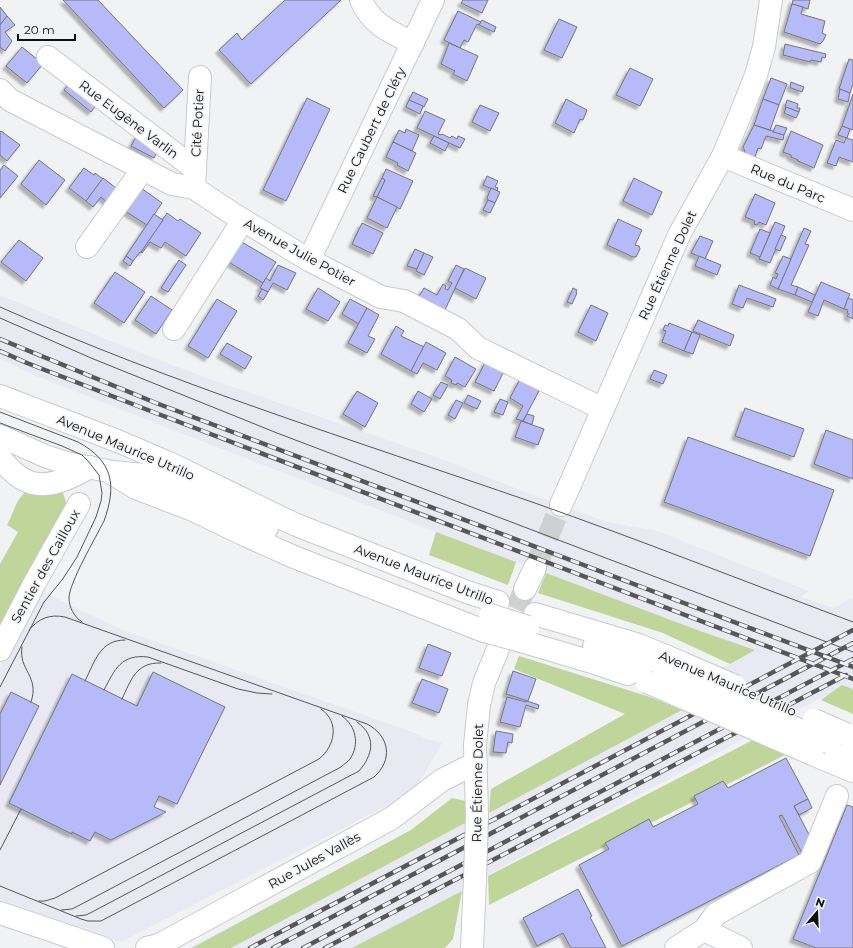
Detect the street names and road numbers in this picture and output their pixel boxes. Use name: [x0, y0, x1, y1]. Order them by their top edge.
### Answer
street label: Rue Caubert de Cléry: [333, 63, 409, 196]
street label: Rue Eugène Varlin: [76, 76, 182, 162]
street label: Cité Potier: [187, 89, 207, 157]
street label: Rue du Parc: [748, 160, 828, 206]
street label: Rue Étienne Dolet: [635, 208, 699, 322]
street label: Avenue Julie Potier: [241, 215, 359, 289]
street label: Avenue Maurice Utrillo: [55, 411, 197, 483]
street label: Sentier des Cailloux: [7, 506, 83, 626]
street label: Avenue Maurice Utrillo: [352, 540, 496, 608]
street label: Avenue Maurice Utrillo: [657, 647, 799, 719]
street label: Rue Étienne Dolet: [468, 723, 486, 843]
street label: Rue Jules Vallès: [265, 828, 363, 892]

